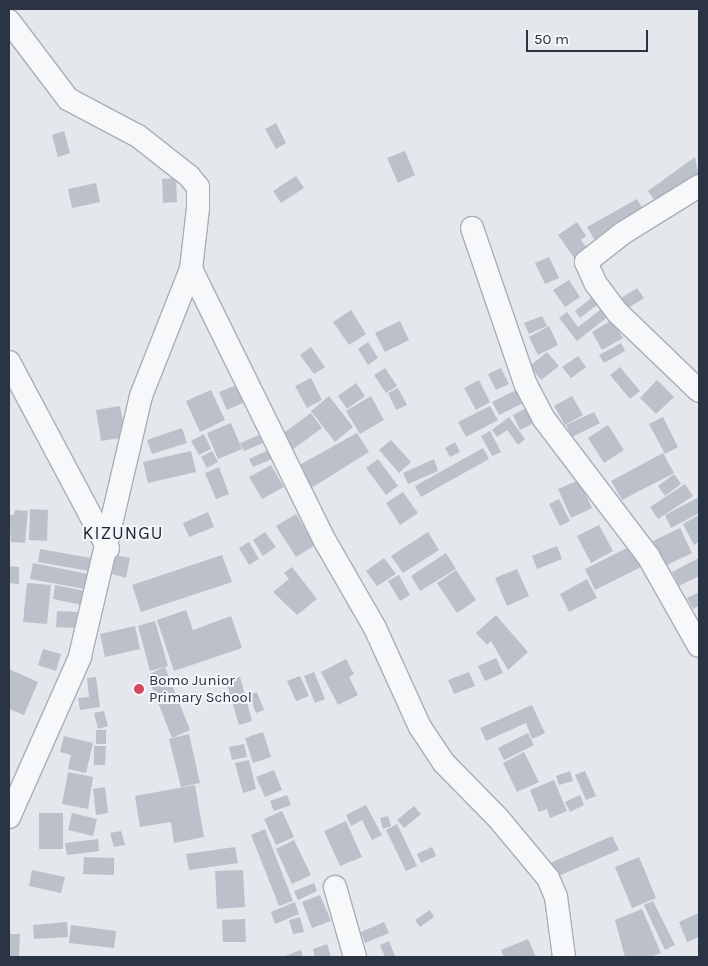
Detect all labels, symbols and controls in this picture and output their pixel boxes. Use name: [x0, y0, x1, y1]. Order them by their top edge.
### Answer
scale bar: [528, 20, 650, 52]
text: 50 m: [534, 30, 569, 48]
district label: KIZUNGU: [82, 522, 164, 544]
place label: Bomo Junior Primary School: [149, 671, 252, 706]
marker: Bomo Junior Primary School: [133, 683, 145, 695]

